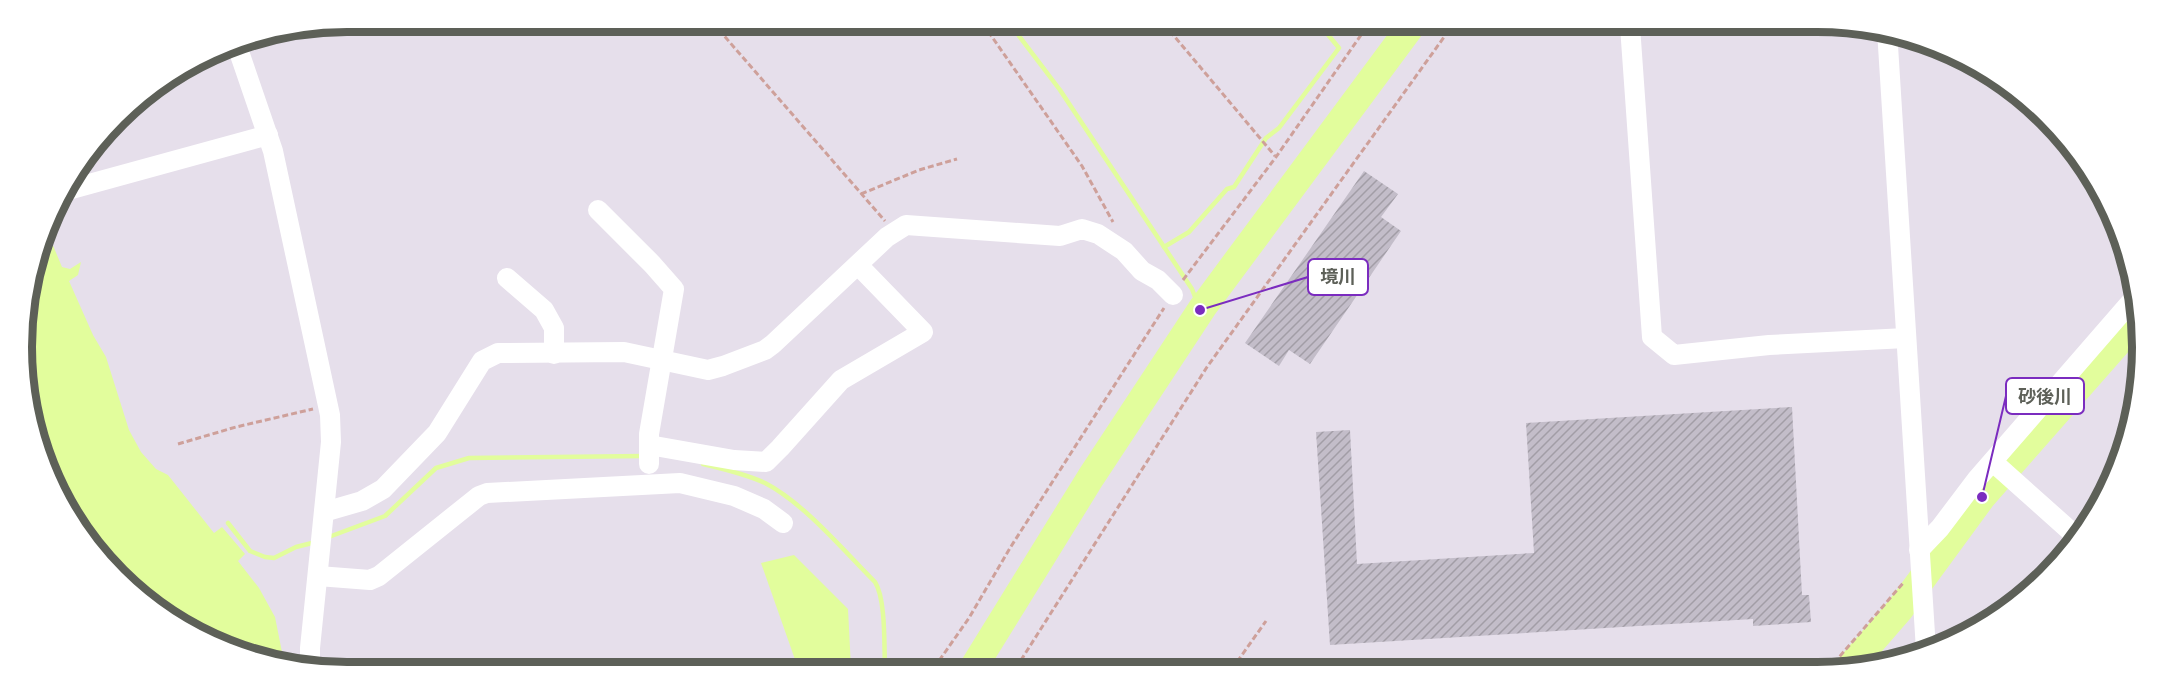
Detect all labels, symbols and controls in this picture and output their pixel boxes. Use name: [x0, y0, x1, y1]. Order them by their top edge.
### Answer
callout: 境川: [1308, 259, 1368, 295]
text: 境川: [1320, 266, 1356, 287]
callout: 砂後川: [2006, 378, 2084, 414]
text: 砂後川: [2018, 386, 2072, 407]

